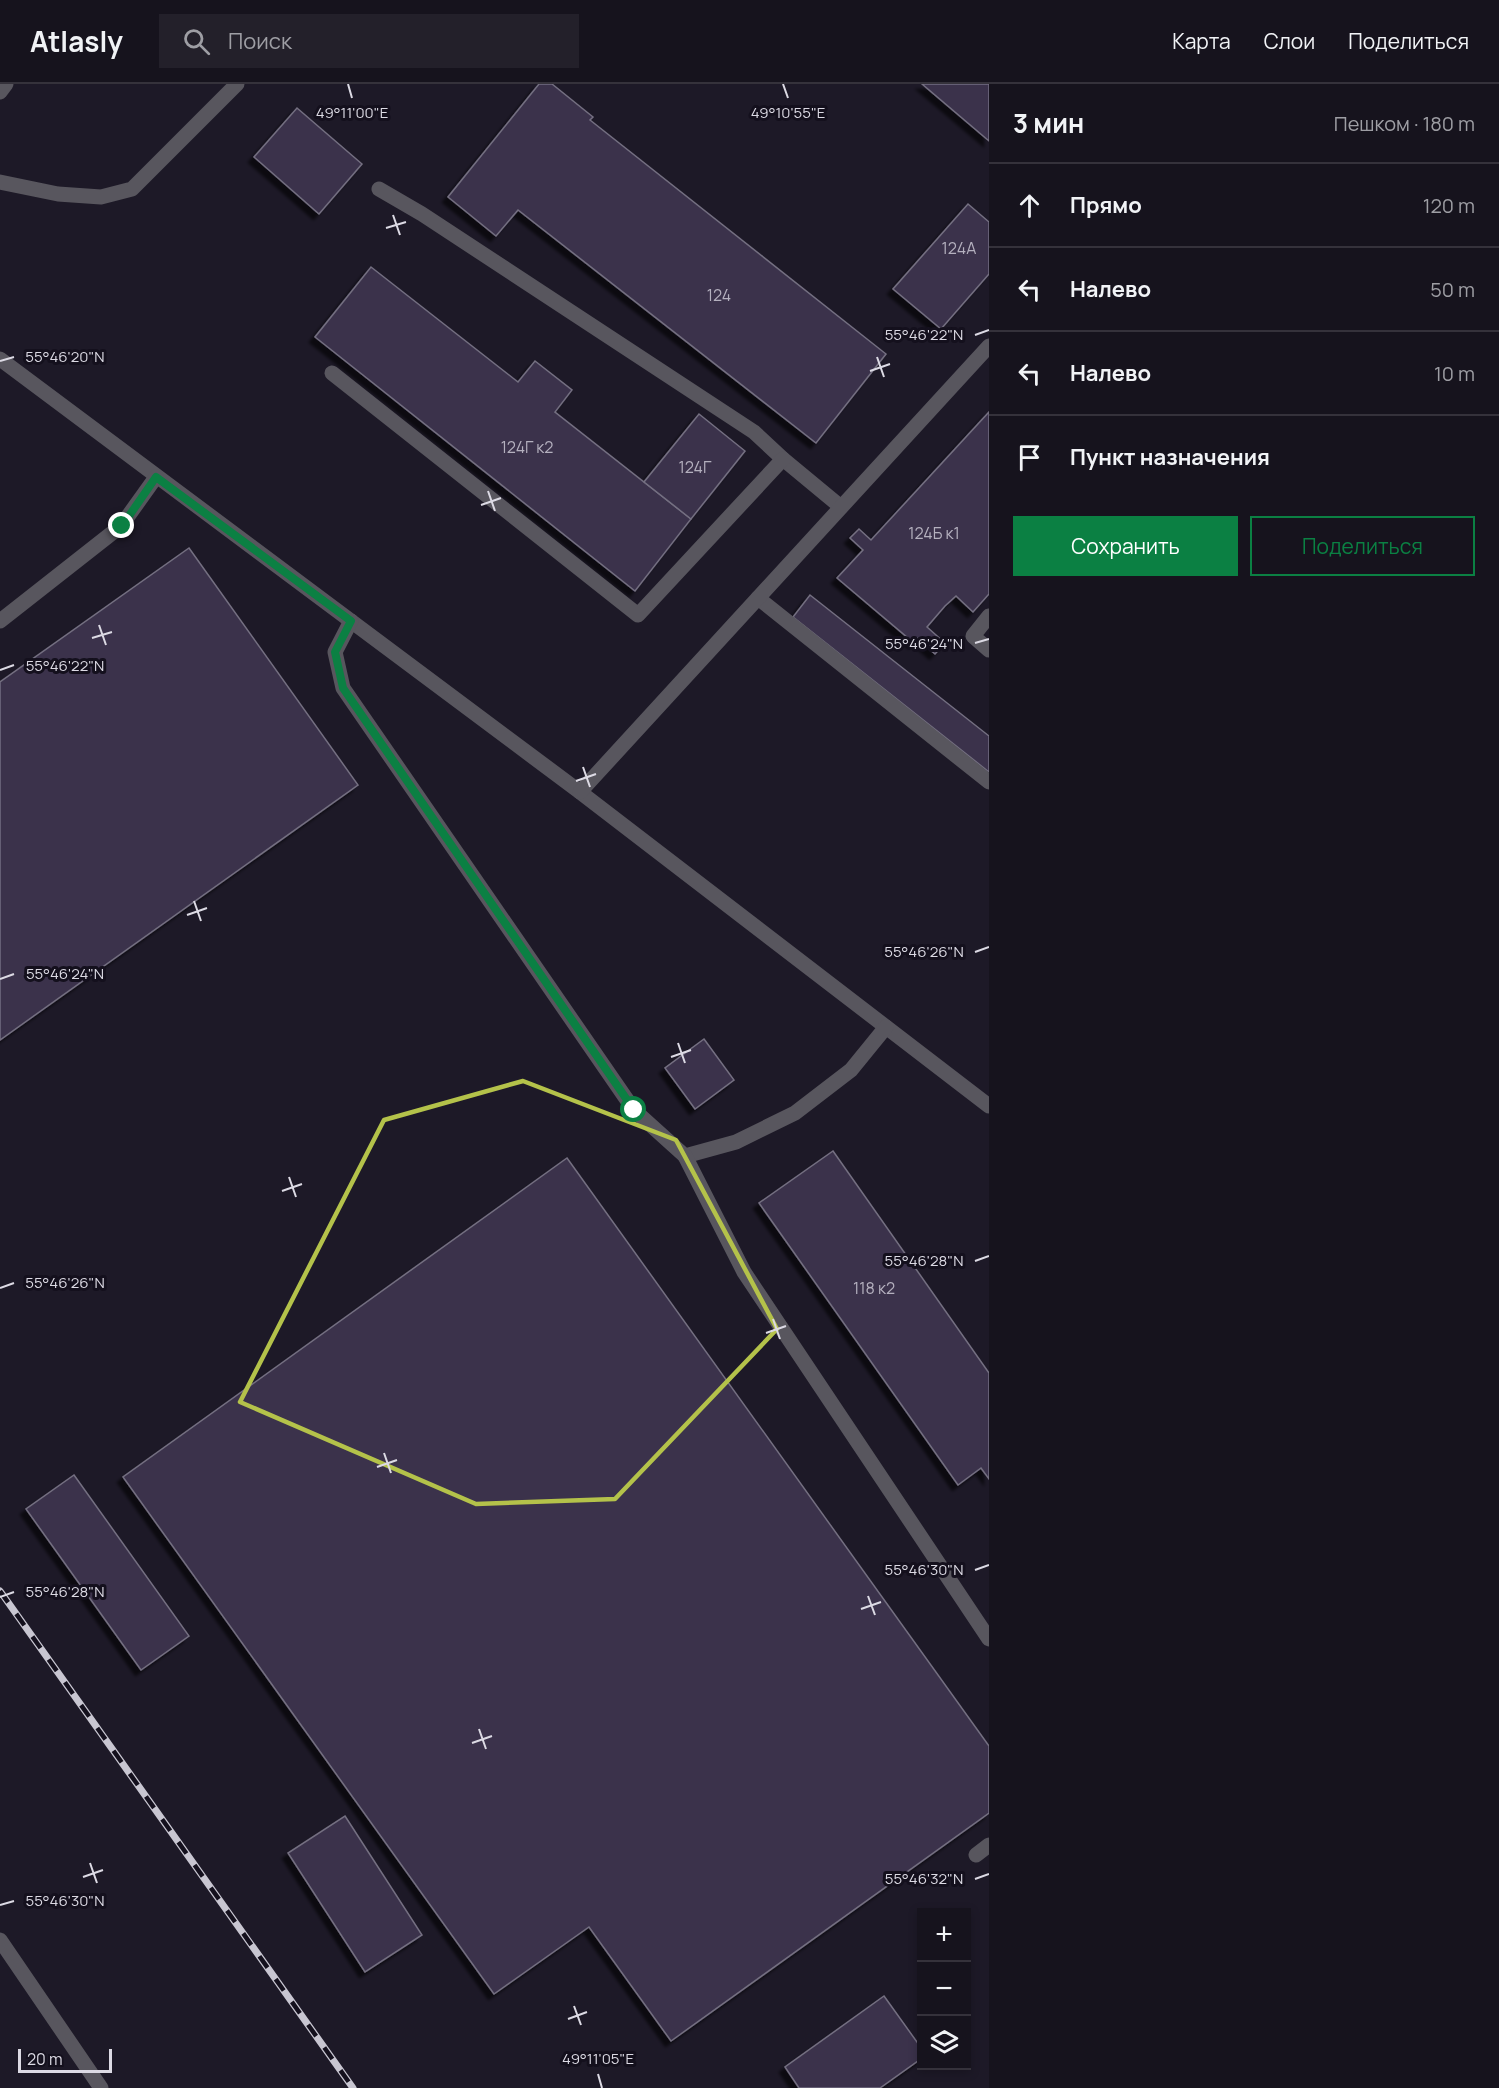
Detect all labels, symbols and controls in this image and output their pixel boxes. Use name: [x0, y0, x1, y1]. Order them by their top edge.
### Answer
search box: [159, 14, 579, 68]
text: Atlasly: [30, 22, 123, 60]
icon: search: [180, 25, 213, 58]
text: Поиск: [228, 26, 292, 56]
text: Карта: [1172, 27, 1231, 55]
text: Слои: [1264, 27, 1315, 55]
text: Поделиться: [1348, 27, 1469, 55]
text: 49°11'00"E: [316, 102, 388, 123]
text: 49°10'55"E: [751, 102, 825, 123]
text: 3 мин: [1013, 105, 1084, 141]
text: Пешком · 180 m: [1334, 110, 1475, 137]
icon: ahead: [1013, 189, 1046, 222]
text: Прямо: [1070, 190, 1142, 220]
text: 120 m: [1423, 192, 1475, 219]
house number: 124А: [942, 237, 976, 259]
icon: left: [1013, 273, 1046, 306]
text: Налево: [1070, 274, 1151, 304]
text: 50 m: [1430, 276, 1475, 303]
house number: 124: [707, 284, 731, 306]
text: 55°46'22"N: [885, 324, 963, 345]
text: 55°46'20"N: [25, 346, 105, 367]
icon: left: [1013, 357, 1046, 390]
text: Налево: [1070, 358, 1151, 388]
text: 10 m: [1434, 360, 1475, 387]
house number: 124Г к2: [501, 436, 553, 458]
icon: arrive: [1013, 441, 1046, 474]
text: Пункт назначения: [1070, 442, 1270, 472]
house number: 124Г: [679, 456, 712, 478]
route end: [108, 512, 134, 538]
button: Сохранить: [1013, 516, 1238, 576]
button: Поделиться: [1250, 516, 1475, 576]
house number: 124Б к1: [908, 522, 960, 544]
text: 55°46'24"N: [885, 633, 963, 654]
text: 55°46'22"N: [26, 655, 104, 676]
text: 55°46'26"N: [884, 941, 964, 962]
text: 55°46'24"N: [26, 963, 104, 984]
route start: [620, 1096, 646, 1122]
text: 55°46'28"N: [885, 1250, 963, 1271]
text: 55°46'26"N: [25, 1272, 105, 1293]
house number: 118 к2: [853, 1277, 895, 1299]
text: 55°46'30"N: [884, 1559, 964, 1580]
text: 55°46'28"N: [26, 1581, 104, 1602]
text: 55°46'32"N: [885, 1868, 963, 1889]
text: 55°46'30"N: [25, 1890, 105, 1911]
map controls: [917, 1908, 971, 2070]
button: +: [917, 1908, 971, 1962]
button: −: [917, 1962, 971, 2016]
button: layers: [917, 2016, 971, 2070]
scale bar: [18, 2046, 112, 2074]
text: 20 m: [27, 2048, 63, 2070]
text: 49°11'05"E: [562, 2048, 634, 2069]

